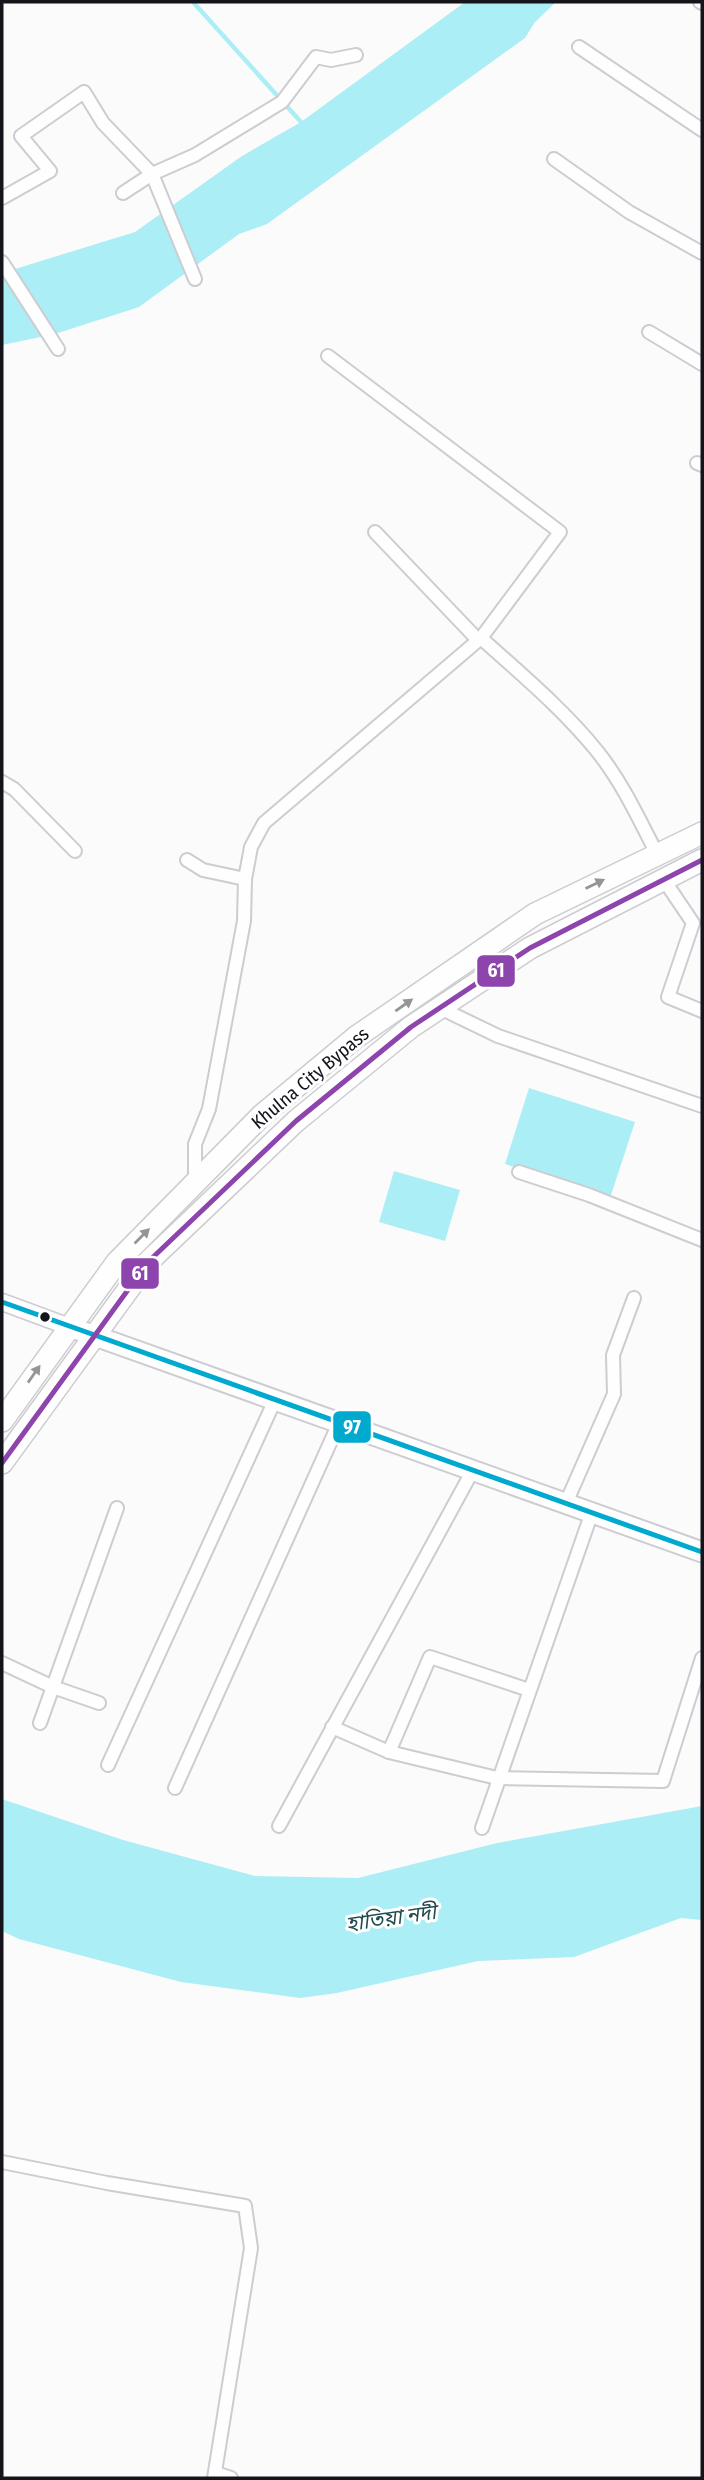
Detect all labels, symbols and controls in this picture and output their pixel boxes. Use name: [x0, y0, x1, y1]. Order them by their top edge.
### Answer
one-way arrow: [585, 878, 605, 889]
line badge: 61: [476, 954, 516, 988]
text: 61: [487, 959, 505, 982]
one-way arrow: [394, 999, 413, 1012]
street label: Khulna City Bypass: [247, 1022, 373, 1134]
one-way arrow: [134, 1228, 150, 1244]
line badge: 61: [120, 1257, 160, 1290]
text: 61: [131, 1262, 149, 1285]
unlabelled marker: [38, 1310, 52, 1324]
one-way arrow: [28, 1364, 41, 1384]
line badge: 97: [332, 1410, 372, 1444]
text: 97: [343, 1416, 361, 1439]
water label: হাতিয়া নদী: [344, 1898, 442, 1937]

